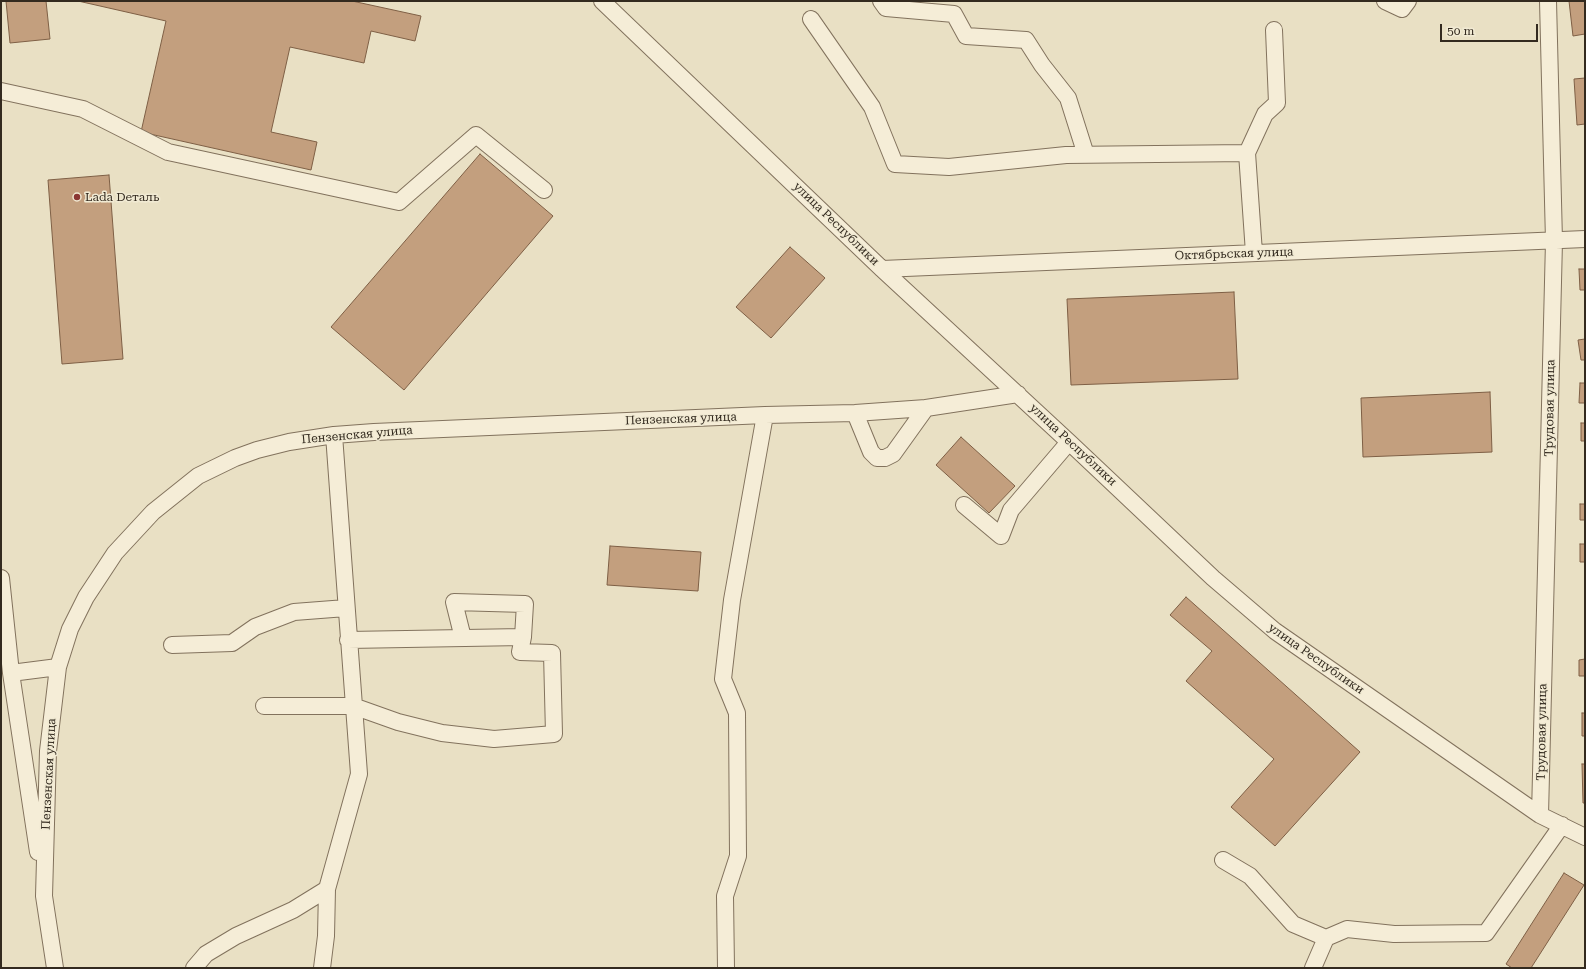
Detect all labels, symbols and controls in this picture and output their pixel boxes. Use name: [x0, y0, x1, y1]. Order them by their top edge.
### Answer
scale bar: [1442, 16, 1540, 42]
text: 50 m: [1447, 24, 1474, 38]
street label: улица Республики: [790, 179, 882, 269]
place label: Lada Dеталь: [85, 190, 159, 204]
marker: Lada Dеталь: [72, 192, 82, 202]
street label: Октябрьская улица: [1174, 245, 1294, 263]
street label: Трудовая улица: [1542, 359, 1558, 457]
street label: улица Республики: [1027, 401, 1119, 489]
street label: Пензенская улица: [625, 410, 737, 428]
street label: Пензенская улица: [301, 423, 413, 447]
street label: улица Республики: [1265, 620, 1367, 698]
street label: Трудовая улица: [1534, 683, 1550, 781]
street label: Пензенская улица: [39, 718, 59, 830]

